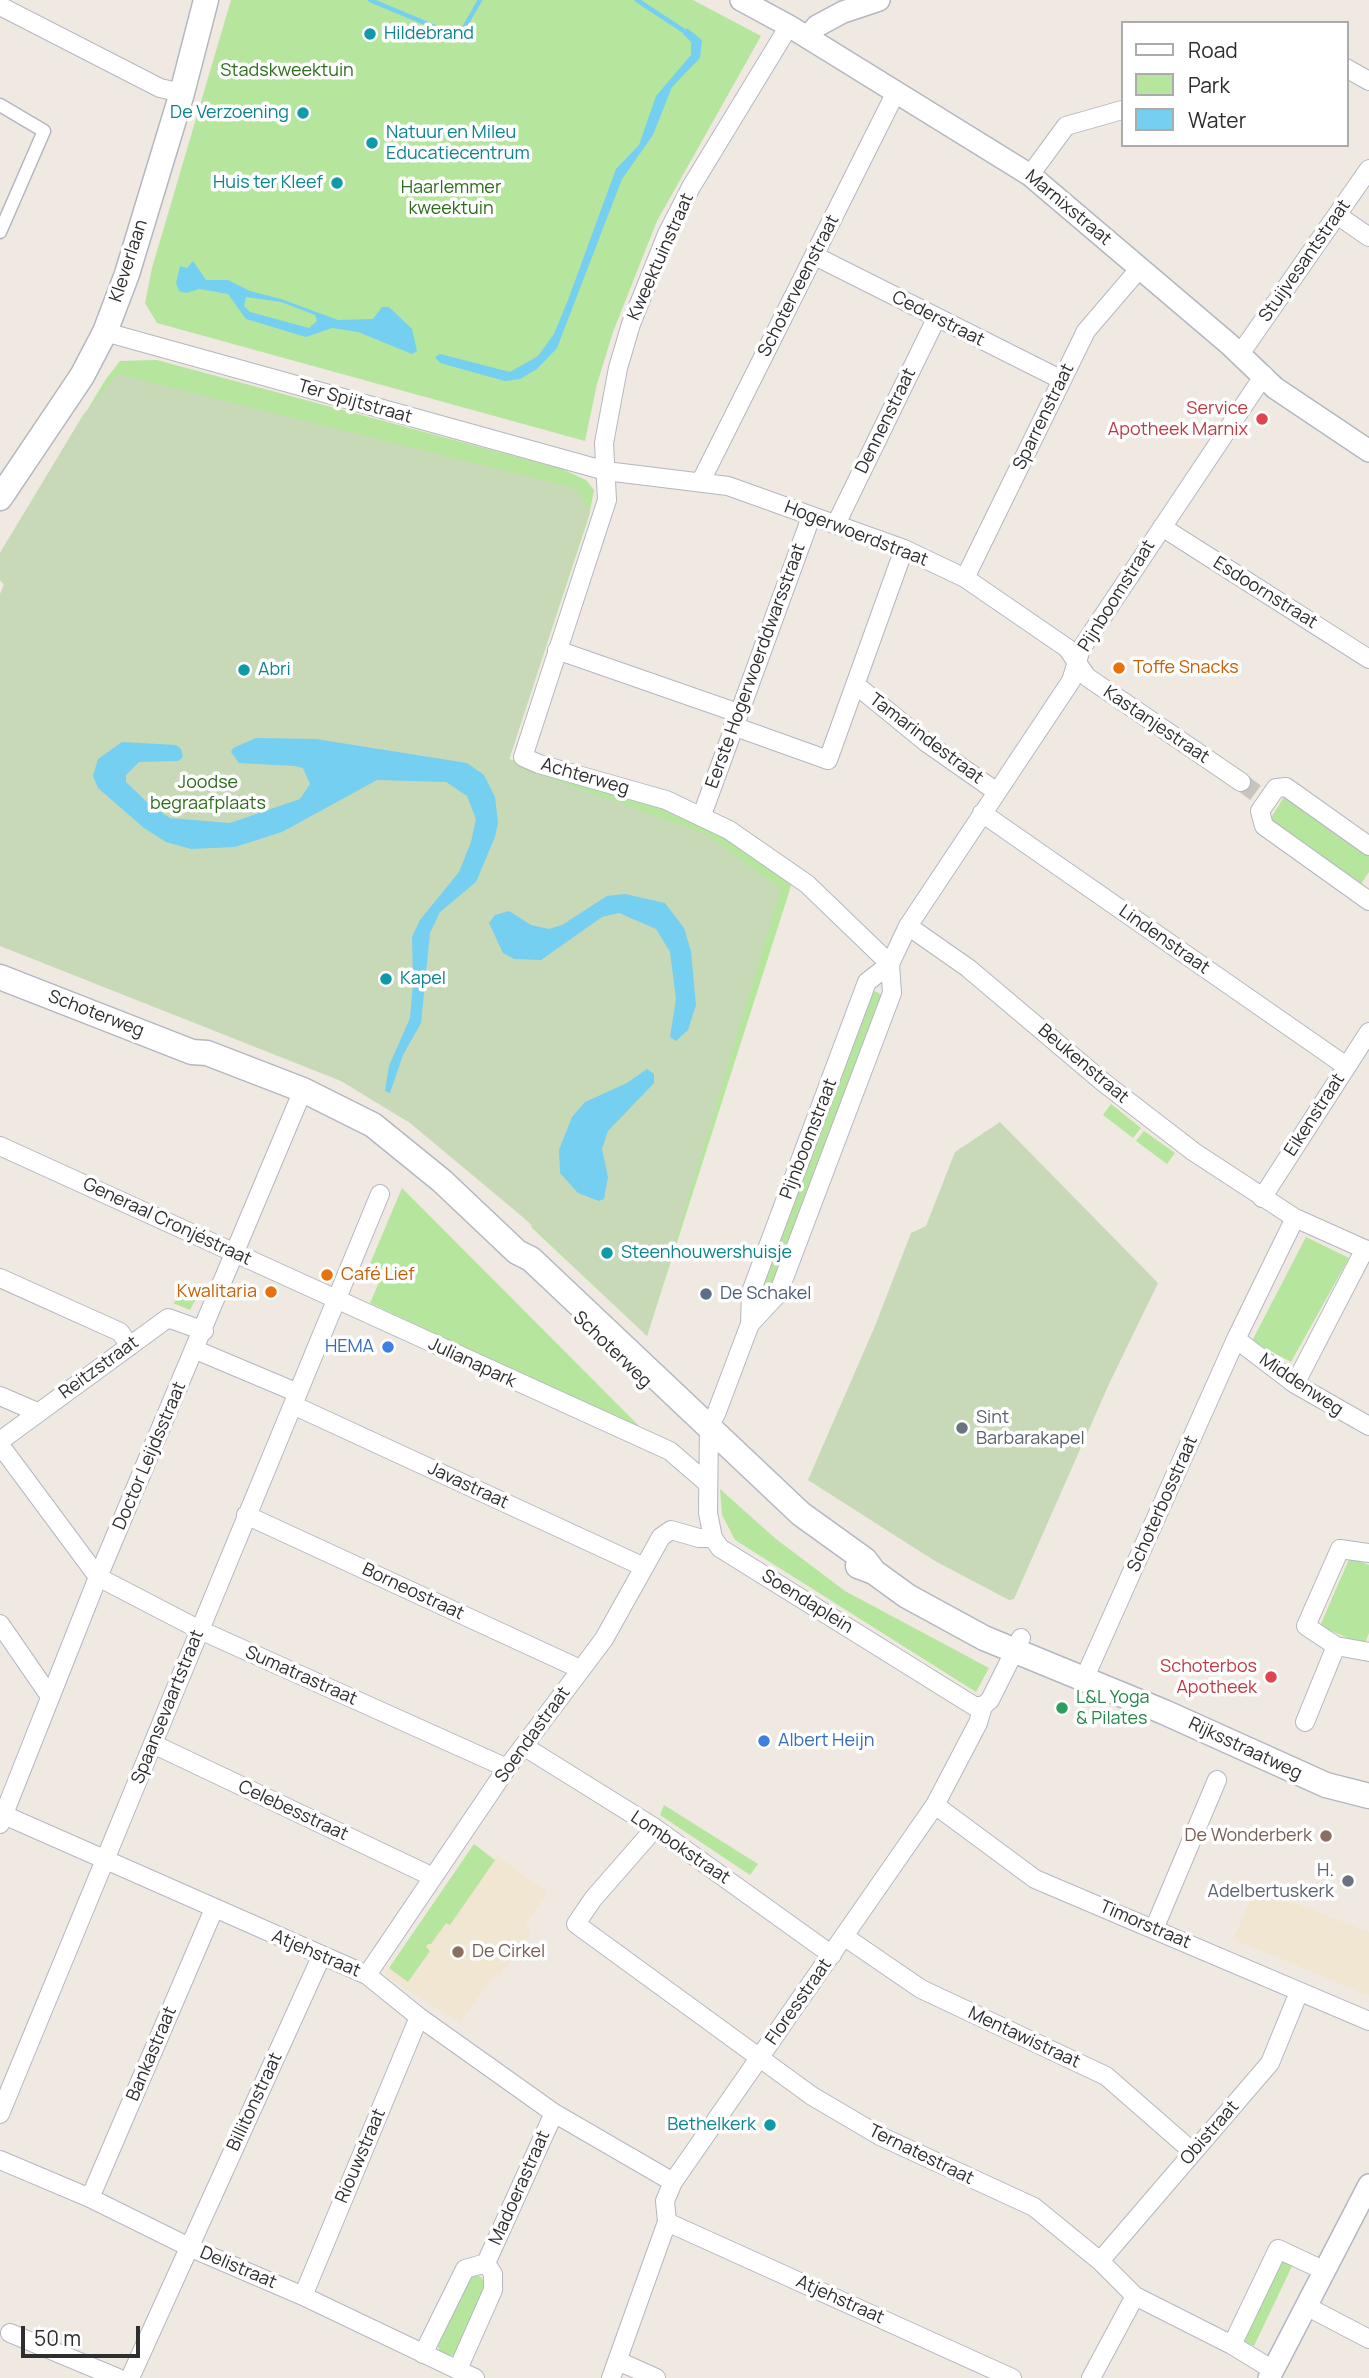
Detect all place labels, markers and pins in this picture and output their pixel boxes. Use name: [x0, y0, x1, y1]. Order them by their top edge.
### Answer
place label: Hildebrand: [384, 23, 474, 45]
marker: Hildebrand: [362, 26, 378, 42]
place label: De Verzoening: [170, 102, 289, 124]
marker: De Verzoening: [295, 105, 311, 121]
place label: Natuur en Mileu Educatiecentrum: [386, 122, 530, 164]
marker: Natuur en Mileu Educatiecentrum: [364, 135, 380, 151]
place label: Huis ter Kleef: [213, 172, 323, 194]
marker: Huis ter Kleef: [329, 175, 345, 191]
place label: Service Apotheek Marnix: [1108, 398, 1248, 440]
marker: Service Apotheek Marnix: [1254, 411, 1270, 427]
place label: Toffe Snacks: [1133, 657, 1239, 679]
place label: Abri: [258, 659, 291, 681]
marker: Toffe Snacks: [1111, 660, 1127, 676]
marker: Abri: [236, 662, 252, 678]
place label: Kapel: [400, 968, 446, 990]
marker: Kapel: [378, 971, 394, 987]
place label: Steenhouwershuisje: [621, 1242, 792, 1264]
marker: Steenhouwershuisje: [599, 1245, 615, 1261]
place label: Café Lief: [341, 1264, 415, 1286]
marker: Café Lief: [319, 1267, 335, 1283]
place label: Kwalitaria: [177, 1281, 257, 1303]
place label: De Schakel: [720, 1283, 811, 1305]
marker: Kwalitaria: [263, 1284, 279, 1300]
marker: De Schakel: [698, 1286, 714, 1302]
place label: HEMA: [325, 1336, 374, 1358]
marker: HEMA: [380, 1339, 396, 1355]
place label: Sint Barbarakapel: [976, 1407, 1085, 1450]
marker: Sint Barbarakapel: [954, 1420, 970, 1436]
place label: Schoterbos Apotheek: [1160, 1656, 1257, 1698]
marker: Schoterbos Apotheek: [1263, 1669, 1279, 1685]
place label: L&L Yoga & Pilates: [1076, 1687, 1150, 1730]
marker: L&L Yoga & Pilates: [1054, 1700, 1070, 1716]
place label: Albert Heijn: [778, 1730, 874, 1752]
marker: Albert Heijn: [756, 1733, 772, 1749]
place label: De Wonderberk: [1184, 1825, 1312, 1847]
marker: De Wonderberk: [1318, 1828, 1334, 1844]
place label: H. Adelbertuskerk: [1208, 1860, 1334, 1902]
marker: H. Adelbertuskerk: [1340, 1873, 1356, 1889]
place label: De Cirkel: [472, 1941, 545, 1963]
marker: De Cirkel: [450, 1944, 466, 1960]
place label: Bethelkerk: [667, 2114, 756, 2136]
marker: Bethelkerk: [762, 2117, 778, 2133]

